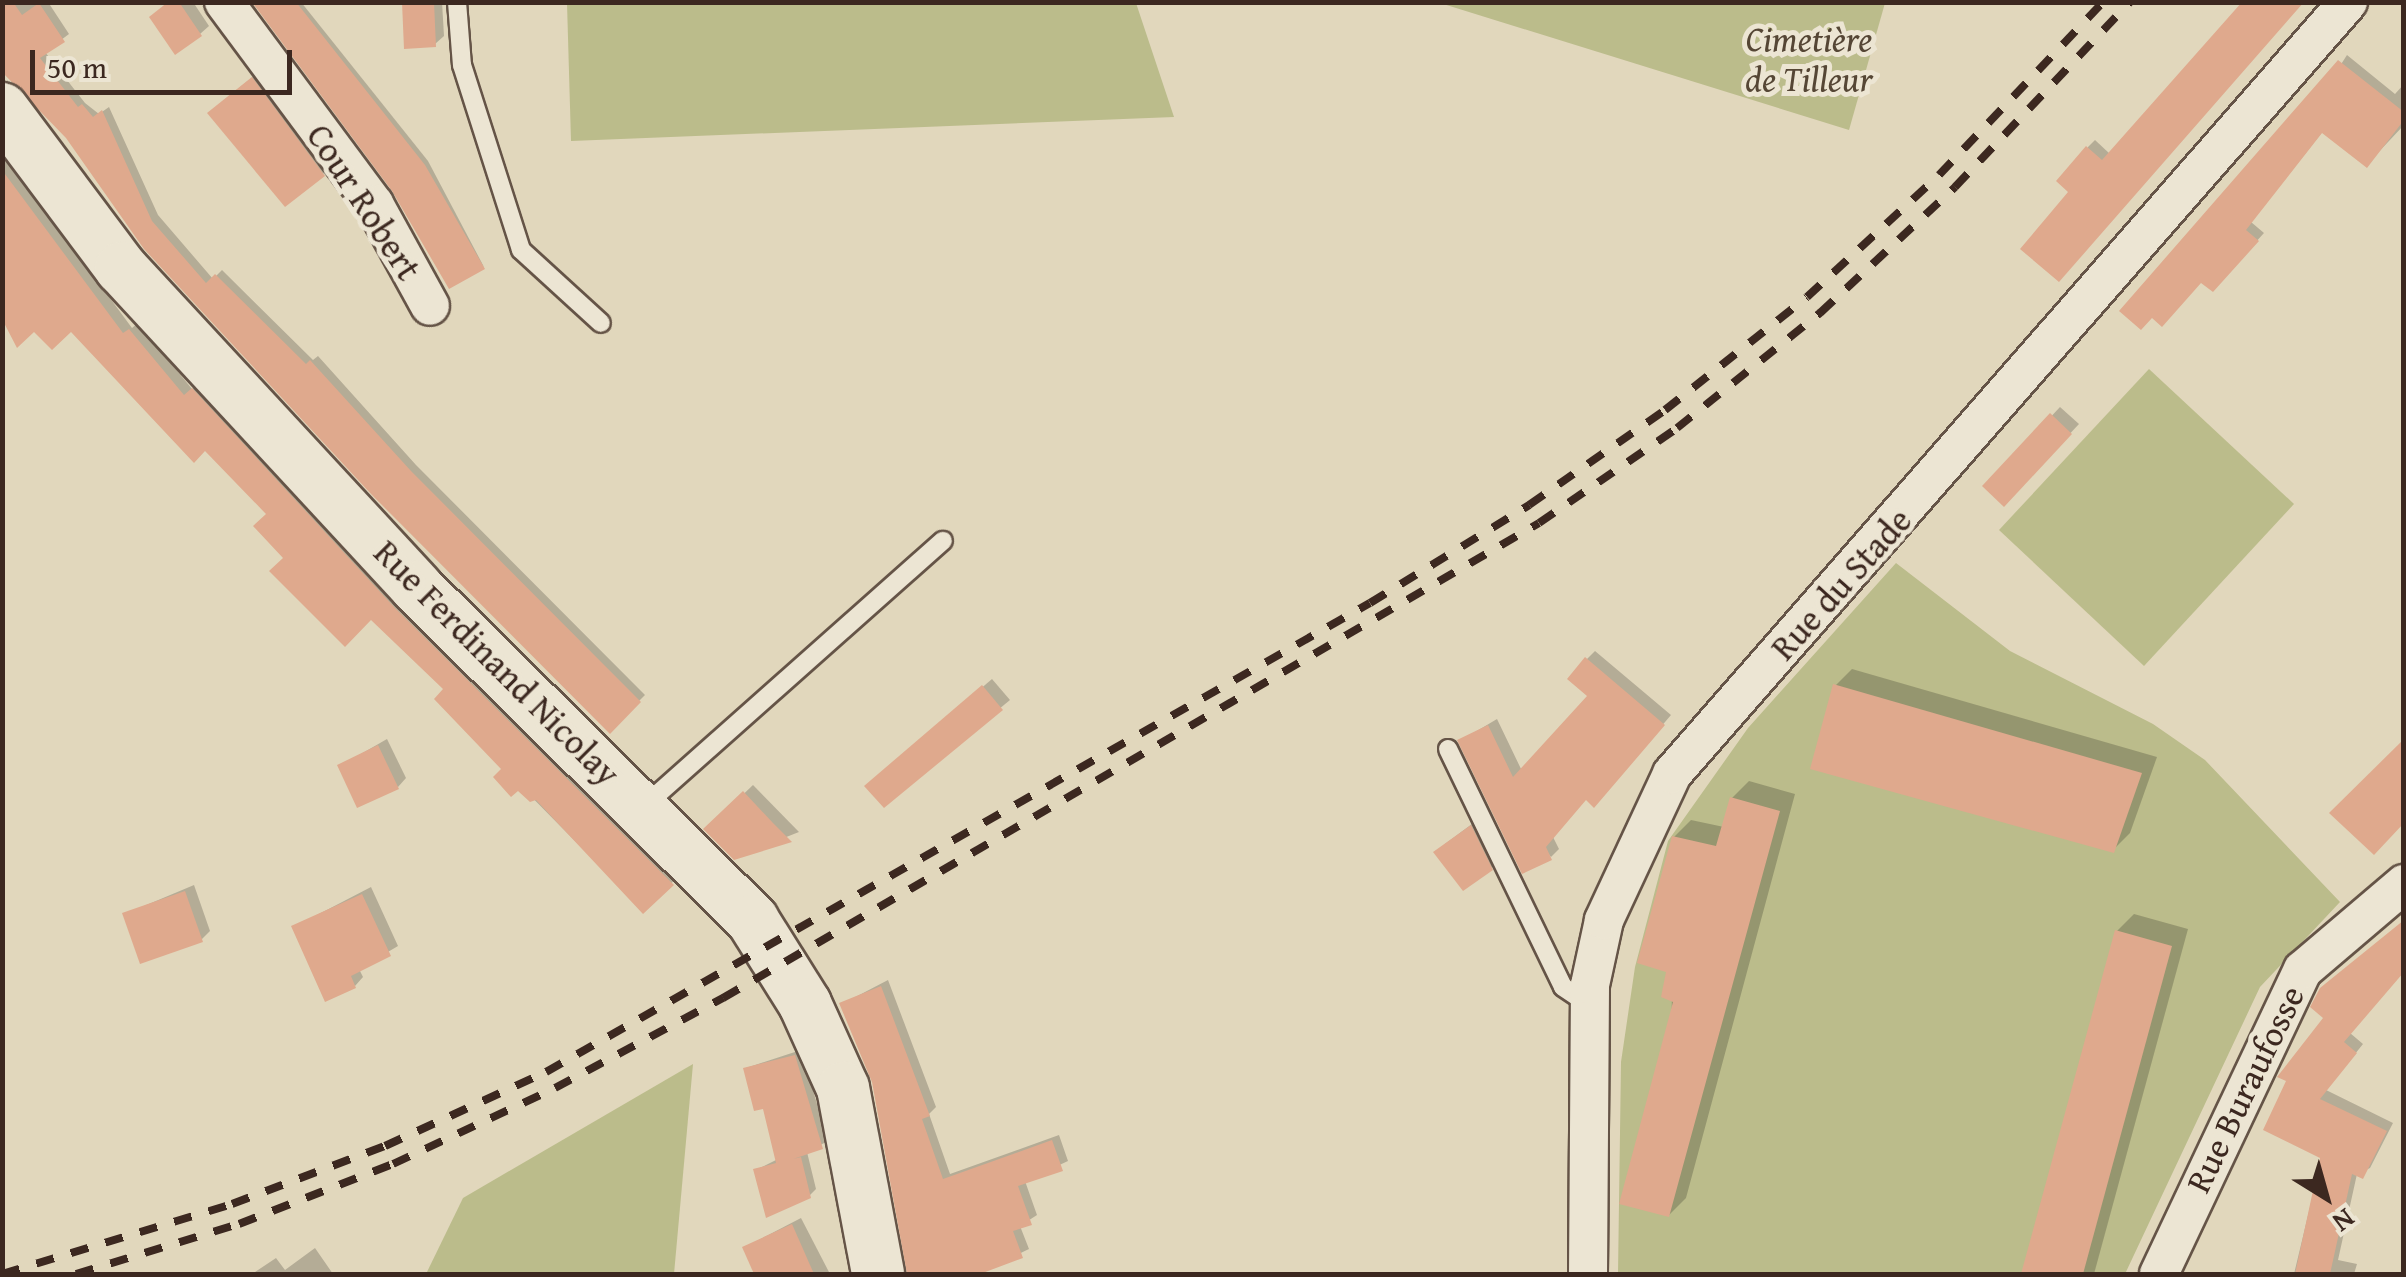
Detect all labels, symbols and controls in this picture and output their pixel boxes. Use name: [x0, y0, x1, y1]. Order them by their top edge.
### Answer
park label: Cimetière de Tilleur: [1745, 18, 1873, 100]
scale bar: [35, 30, 298, 92]
text: 50 m: [47, 45, 107, 89]
street label: Cour Robert: [298, 116, 430, 288]
street label: Rue du Stade: [1762, 499, 1920, 669]
street label: Rue Ferdinand Nicolay: [365, 531, 629, 795]
street label: Rue Buraufosse: [2177, 979, 2313, 1199]
north arrow: [2276, 1147, 2376, 1247]
text: N: [2325, 1199, 2364, 1243]

